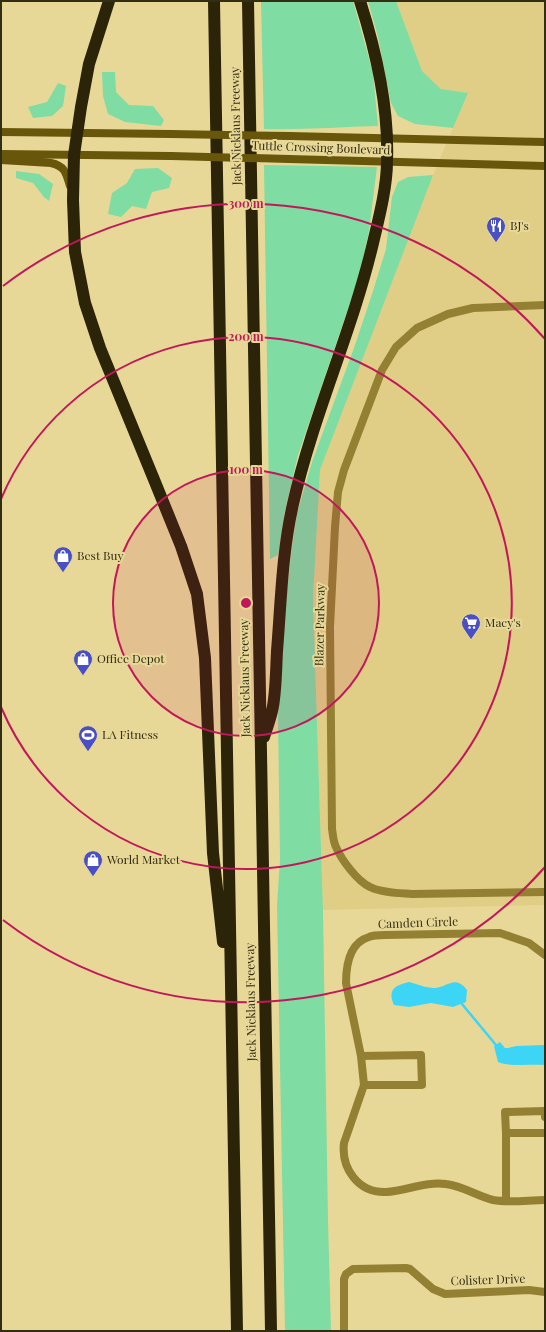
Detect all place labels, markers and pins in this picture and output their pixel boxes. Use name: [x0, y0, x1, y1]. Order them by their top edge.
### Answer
restaurant icon: BJ's: [485, 215, 507, 243]
place label: BJ's: [510, 217, 529, 233]
shop icon: Best Buy: [52, 545, 74, 573]
place label: Best Buy: [77, 547, 123, 563]
centre of rings: [239, 596, 253, 610]
supermarket icon: Macy's: [460, 612, 482, 640]
place label: Macy's: [485, 614, 521, 630]
shop icon: Office Depot: [72, 648, 94, 676]
place label: Office Depot: [97, 650, 165, 666]
sports icon: LA Fitness: [77, 724, 99, 752]
place label: LA Fitness: [102, 726, 158, 742]
shop icon: World Market: [82, 849, 104, 877]
place label: World Market: [106, 851, 181, 867]

